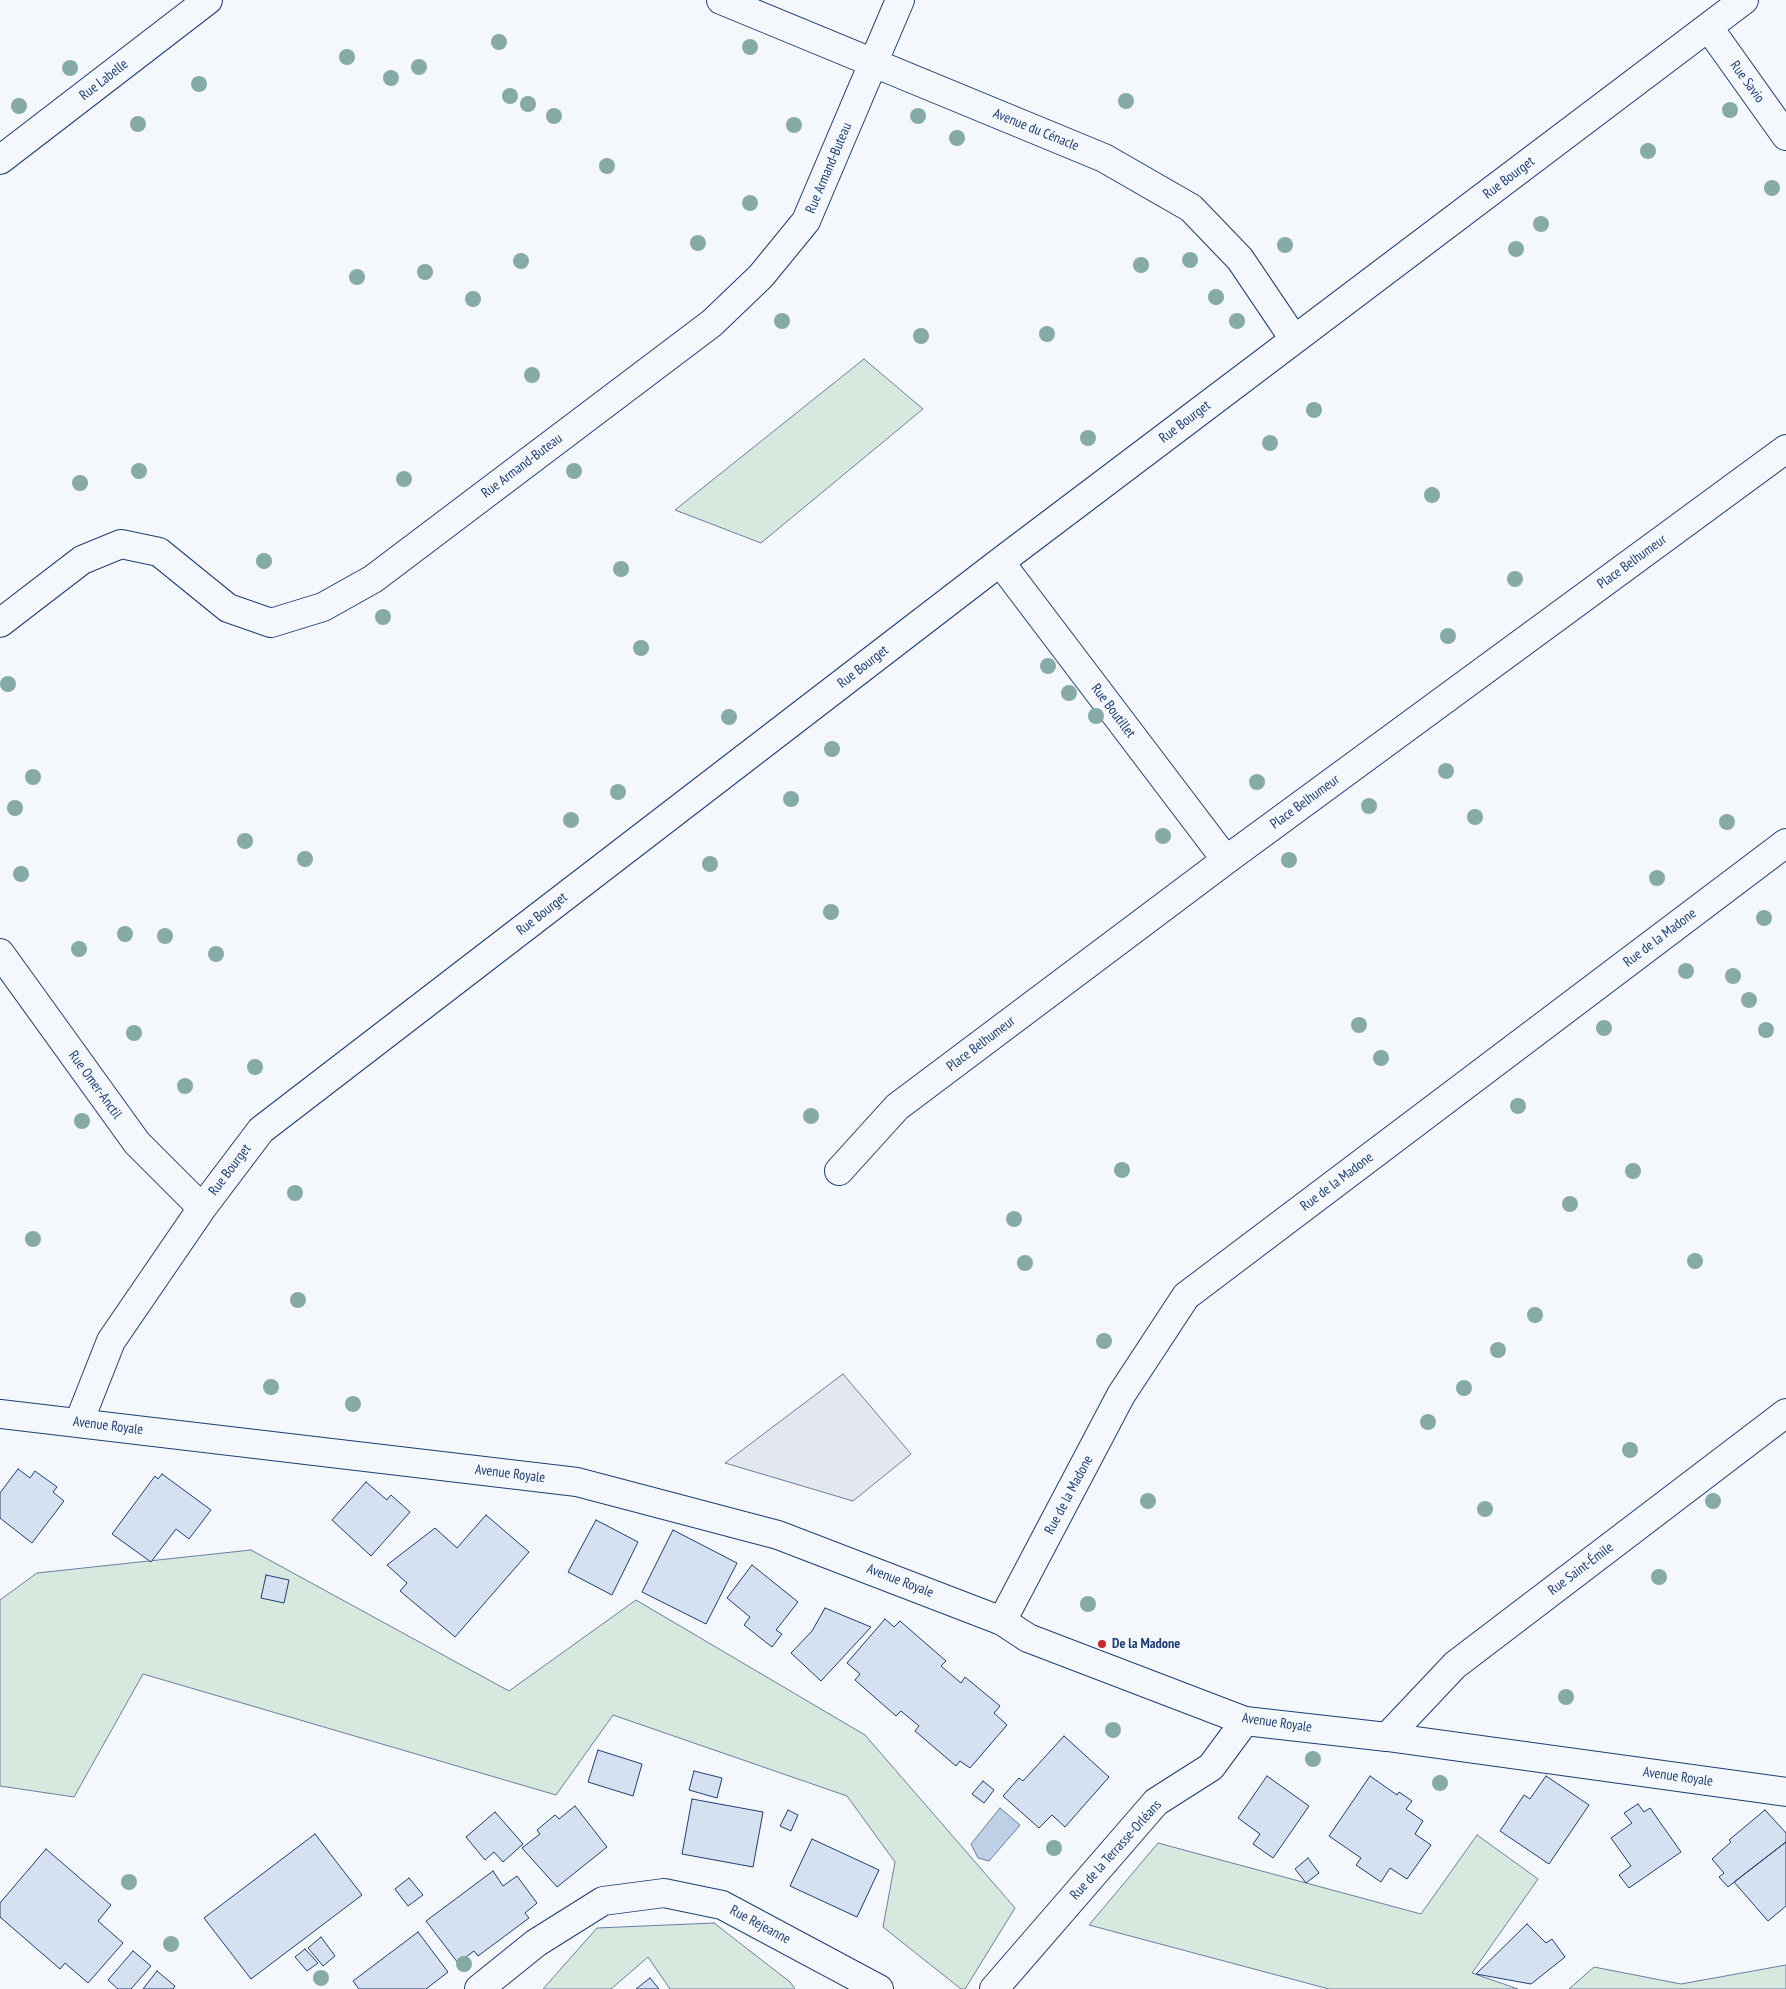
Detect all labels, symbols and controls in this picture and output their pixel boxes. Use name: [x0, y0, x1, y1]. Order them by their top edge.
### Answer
street label: Rue Labelle: [76, 56, 132, 104]
street label: Rue Savio: [1726, 58, 1768, 106]
street label: Avenue du Cénacle: [991, 105, 1081, 155]
street label: Rue Armand-Buteau: [802, 120, 856, 216]
street label: Rue Bourget: [1480, 153, 1538, 203]
street label: Rue Bourget: [1156, 397, 1214, 447]
street label: Rue Armand-Buteau: [478, 430, 566, 502]
street label: Place Belhumeur: [1594, 531, 1670, 593]
street label: Rue Bourget: [834, 642, 892, 692]
street label: Rue Boutillet: [1087, 681, 1139, 741]
street label: Place Belhumeur: [1267, 771, 1343, 833]
street label: Rue Bourget: [513, 889, 571, 939]
street label: Rue de la Madone: [1620, 905, 1700, 971]
street label: Place Belhumeur: [943, 1013, 1019, 1075]
street label: Rue Omer-Anctil: [65, 1048, 125, 1122]
street label: Rue Bourget: [205, 1141, 255, 1199]
street label: Rue de la Madone: [1297, 1149, 1377, 1215]
street label: Avenue Royale: [72, 1413, 144, 1439]
street label: Rue de la Madone: [1041, 1453, 1097, 1537]
street label: Avenue Royale: [474, 1461, 546, 1487]
street label: Rue Saint-Émile: [1545, 1539, 1617, 1599]
street label: Avenue Royale: [864, 1561, 936, 1601]
place label: De la Madone: [1112, 1636, 1180, 1652]
marker: De la Madone: [1096, 1638, 1108, 1650]
street label: Avenue Royale: [1241, 1710, 1313, 1736]
street label: Avenue Royale: [1642, 1764, 1714, 1790]
street label: Rue de la Terrasse-Orléans: [1067, 1797, 1165, 1903]
street label: Rue Rejeanne: [727, 1902, 793, 1948]

